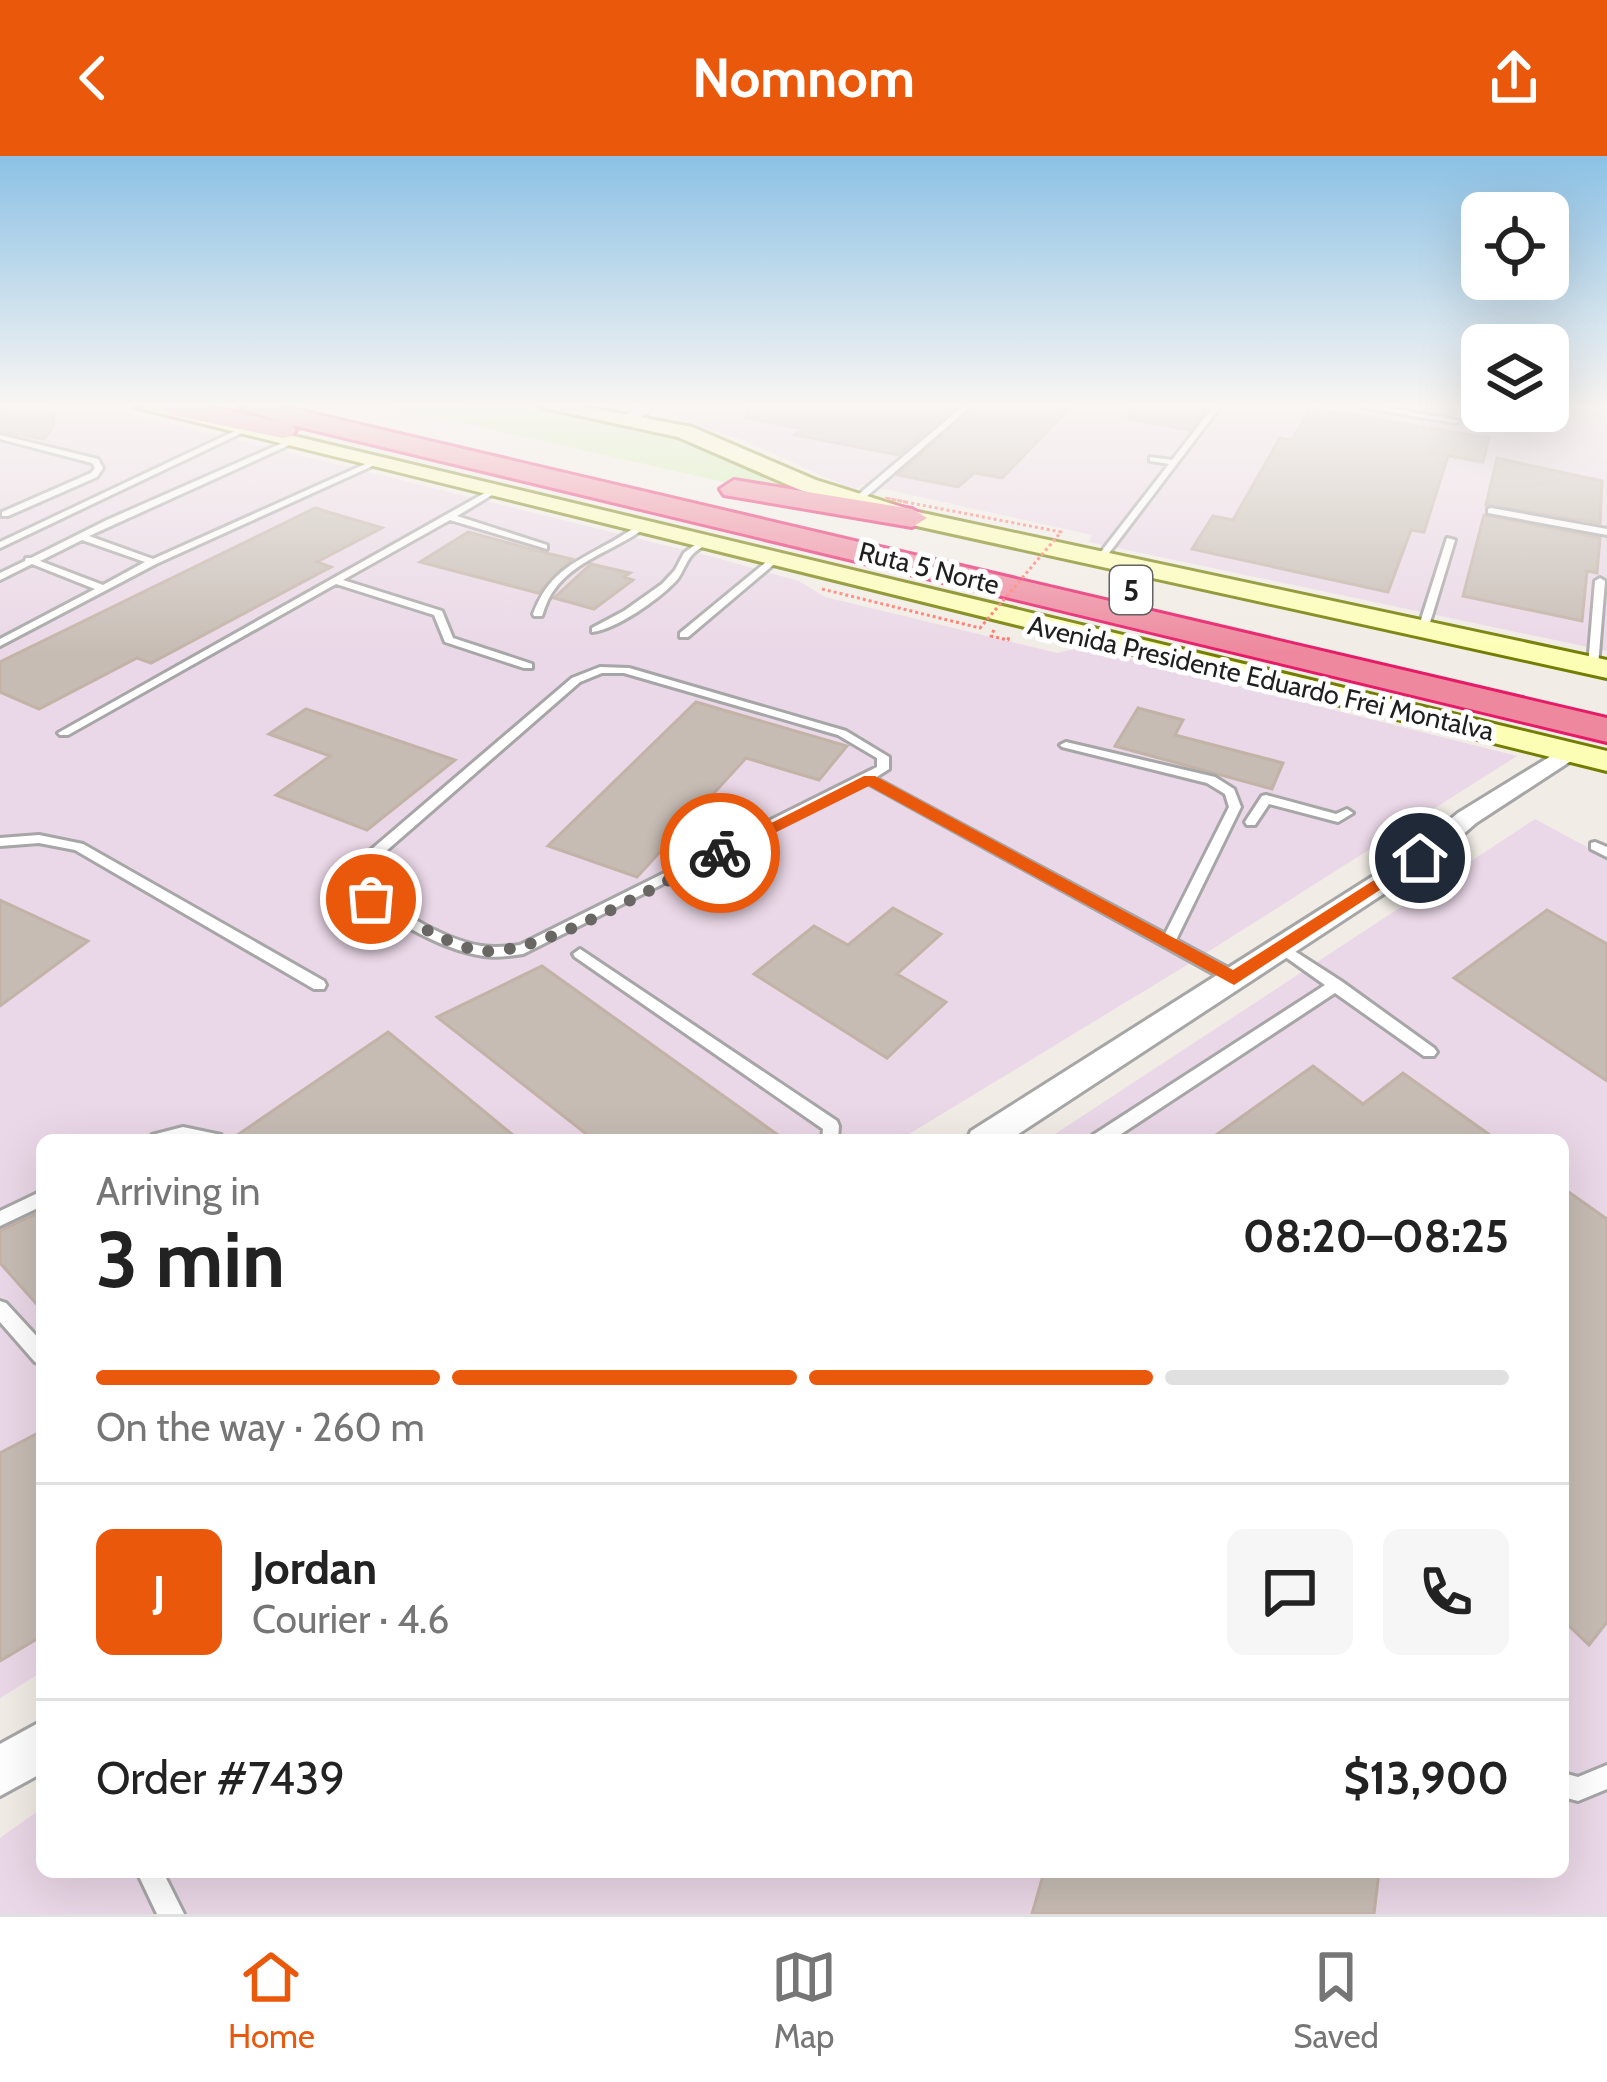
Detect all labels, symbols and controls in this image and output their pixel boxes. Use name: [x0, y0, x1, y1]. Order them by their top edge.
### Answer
icon: back: [60, 45, 126, 111]
text: Nomnom: [692, 45, 915, 111]
icon: share: [1481, 45, 1547, 111]
map controls: [1461, 192, 1569, 432]
button: locate: [1461, 192, 1569, 300]
button: layers: [1461, 324, 1569, 432]
street label: Ruta 5 Norte: [855, 535, 1003, 601]
road number: 5: [1110, 566, 1152, 614]
street label: Avenida Presidente Eduardo Frei Montalva: [1025, 608, 1497, 748]
courier: [660, 793, 780, 913]
pin: [1369, 807, 1471, 909]
icon: bike: [687, 820, 753, 886]
icon: home: [1387, 825, 1453, 891]
pin: [320, 848, 422, 950]
icon: bag: [338, 866, 404, 932]
text: Arriving in: [96, 1167, 260, 1215]
text: 08:20–08:25: [1243, 1209, 1509, 1263]
text: 3 min: [96, 1212, 285, 1307]
text: On the way · 260 m: [96, 1403, 425, 1451]
button: chat: [1227, 1529, 1353, 1655]
button: phone: [1383, 1529, 1509, 1655]
text: Jordan: [252, 1541, 377, 1595]
text: J: [153, 1565, 165, 1619]
text: Courier · 4.6: [252, 1595, 449, 1643]
text: Order #7439: [96, 1751, 345, 1805]
text: $13,900: [1343, 1751, 1509, 1805]
tab: Home: [228, 1944, 315, 2056]
tab: Map: [771, 1944, 837, 2056]
tab: Saved: [1293, 1944, 1379, 2056]

